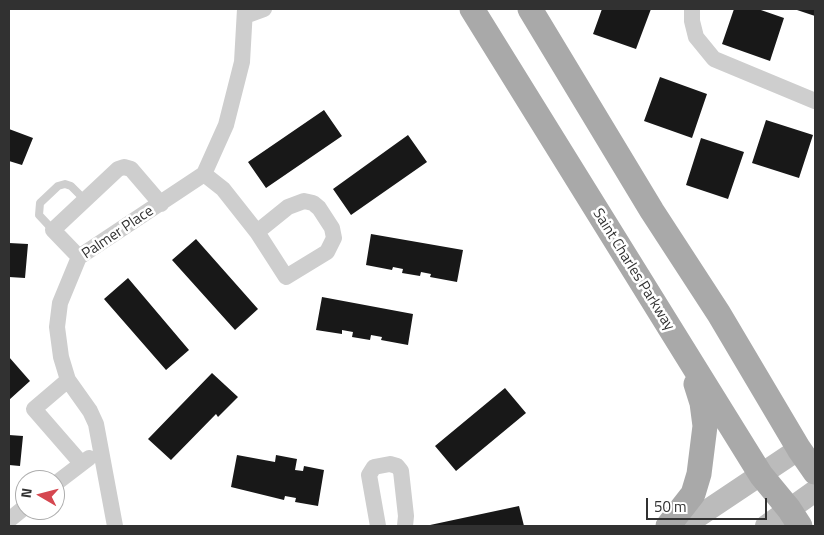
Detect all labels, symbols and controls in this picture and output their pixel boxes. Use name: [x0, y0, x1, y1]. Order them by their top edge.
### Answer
street label: Palmer Place: [79, 203, 157, 263]
street label: Saint Charles Parkway: [588, 206, 678, 334]
north arrow: [15, 470, 65, 520]
text: N: [15, 487, 37, 499]
scale bar: [649, 488, 770, 520]
text: 50 m: [654, 495, 687, 518]

